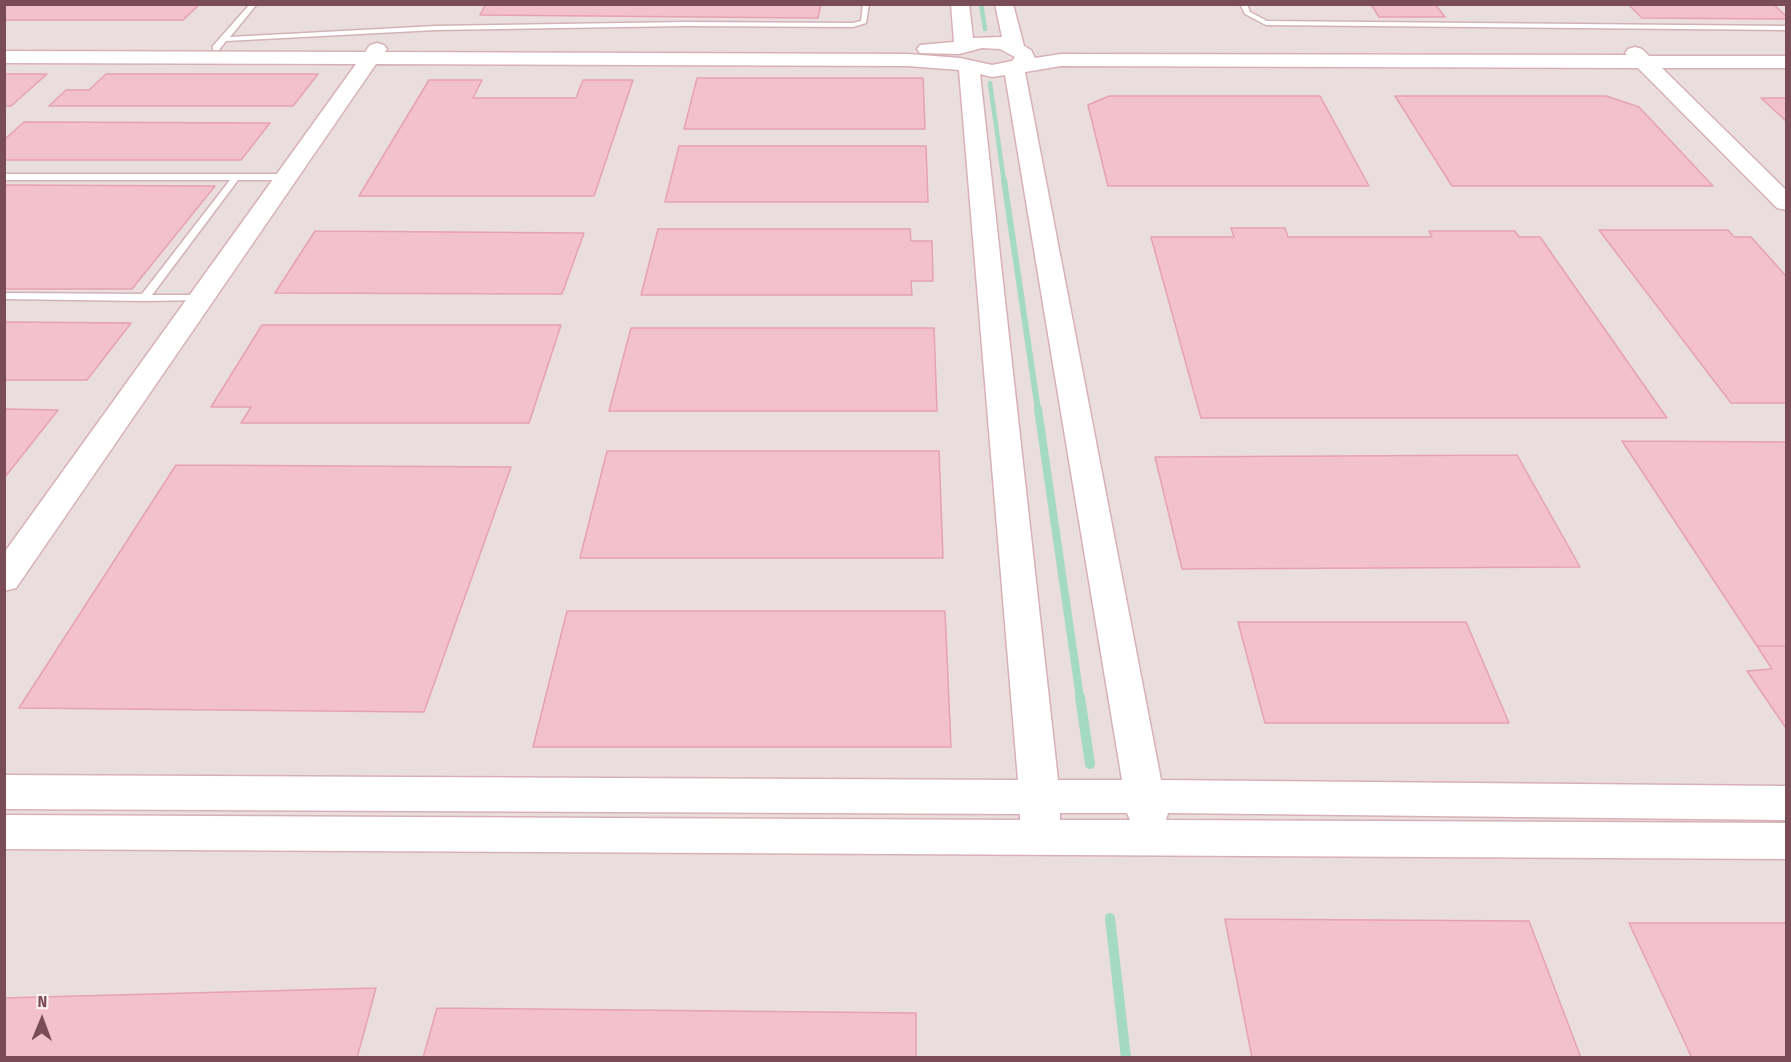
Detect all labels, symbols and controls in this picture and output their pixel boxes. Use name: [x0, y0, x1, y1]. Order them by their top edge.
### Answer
north arrow: [12, 990, 72, 1050]
text: N: [37, 992, 47, 1011]

